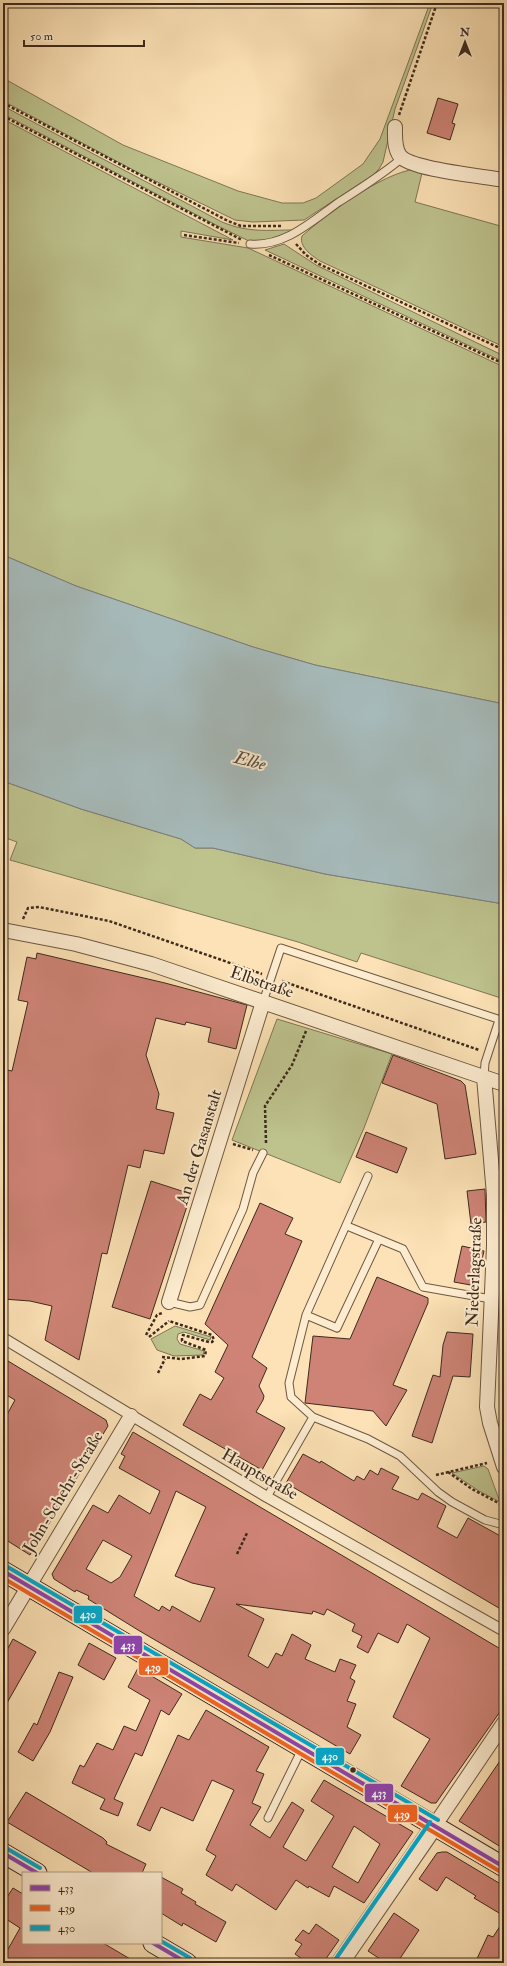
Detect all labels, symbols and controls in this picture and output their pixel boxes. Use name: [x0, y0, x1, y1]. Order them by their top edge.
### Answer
scale bar: [24, 22, 144, 48]
north arrow: [445, 22, 485, 62]
text: N: [459, 26, 471, 39]
text: 50 m: [30, 29, 54, 44]
water label: Elbe: [231, 746, 269, 776]
street label: Elbstraße: [227, 961, 297, 1003]
street label: An der Gasanstalt: [171, 1086, 227, 1208]
street label: Niederlagstraße: [462, 1217, 486, 1327]
street label: John-Schehr-Straße: [18, 1427, 109, 1558]
street label: Hauptstraße: [218, 1444, 302, 1505]
line badge: 430: [73, 1605, 103, 1624]
text: 430: [79, 1608, 96, 1622]
line badge: 433: [113, 1635, 143, 1655]
text: 433: [120, 1639, 135, 1653]
line badge: 439: [138, 1657, 169, 1676]
text: 439: [144, 1661, 161, 1675]
line badge: 430: [315, 1747, 345, 1766]
text: 430: [321, 1750, 338, 1764]
unlabelled marker: [348, 1765, 358, 1775]
line badge: 433: [364, 1783, 394, 1803]
text: 433: [371, 1787, 386, 1801]
line badge: 439: [387, 1804, 418, 1823]
text: 439: [393, 1808, 410, 1822]
legend: [22, 1872, 162, 1944]
text: 433: [58, 1881, 74, 1896]
text: 439: [58, 1901, 75, 1916]
text: 430: [58, 1921, 75, 1936]

